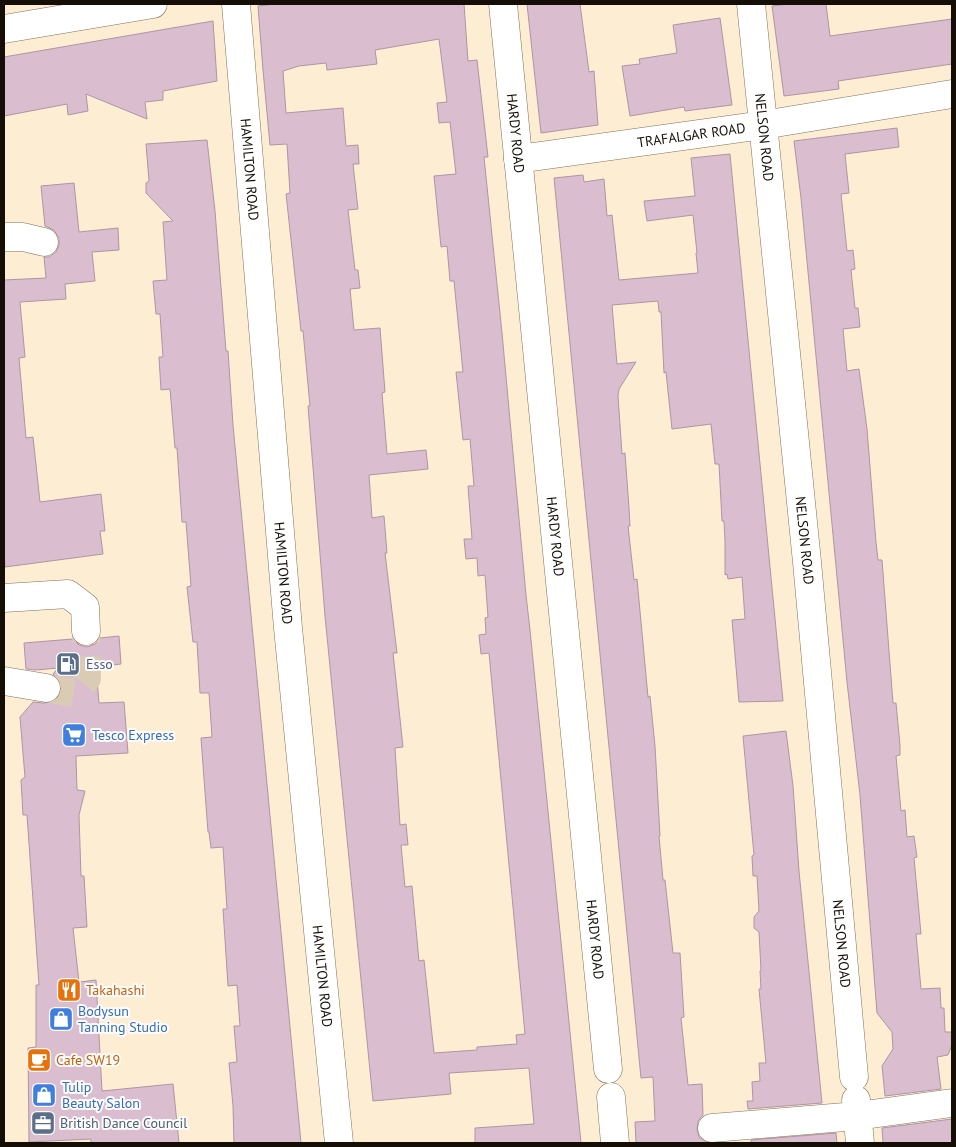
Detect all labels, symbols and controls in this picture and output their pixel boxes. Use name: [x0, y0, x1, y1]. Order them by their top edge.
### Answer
street label: NELSON ROAD: [751, 92, 778, 182]
street label: HARDY ROAD: [503, 93, 529, 174]
street label: HAMILTON ROAD: [237, 118, 263, 221]
street label: TRAFALGAR ROAD: [636, 119, 747, 151]
street label: NELSON ROAD: [791, 495, 818, 585]
street label: HARDY ROAD: [543, 496, 568, 577]
street label: HAMILTON ROAD: [270, 521, 297, 625]
fuel station icon: Esso: [55, 651, 81, 677]
place label: Esso: [86, 655, 113, 673]
supermarket icon: Tesco Express: [61, 722, 87, 748]
place label: Tesco Express: [92, 726, 174, 744]
street label: HARDY ROAD: [582, 899, 608, 980]
street label: NELSON ROAD: [829, 899, 855, 989]
street label: HAMILTON ROAD: [308, 924, 336, 1028]
restaurant icon: Takahashi: [56, 977, 82, 1003]
place label: Takahashi: [86, 981, 145, 999]
place label: Bodysun Tanning Studio: [78, 1002, 168, 1036]
shop icon: Bodysun Tanning Studio: [48, 1006, 74, 1032]
cafe icon: Cafe SW19: [26, 1047, 52, 1073]
place label: Cafe SW19: [56, 1051, 120, 1069]
place label: Tulip Beauty Salon: [62, 1078, 140, 1112]
shop icon: Tulip Beauty Salon: [31, 1082, 57, 1108]
office icon: British Dance Council: [30, 1110, 56, 1136]
place label: British Dance Council: [60, 1114, 187, 1132]

